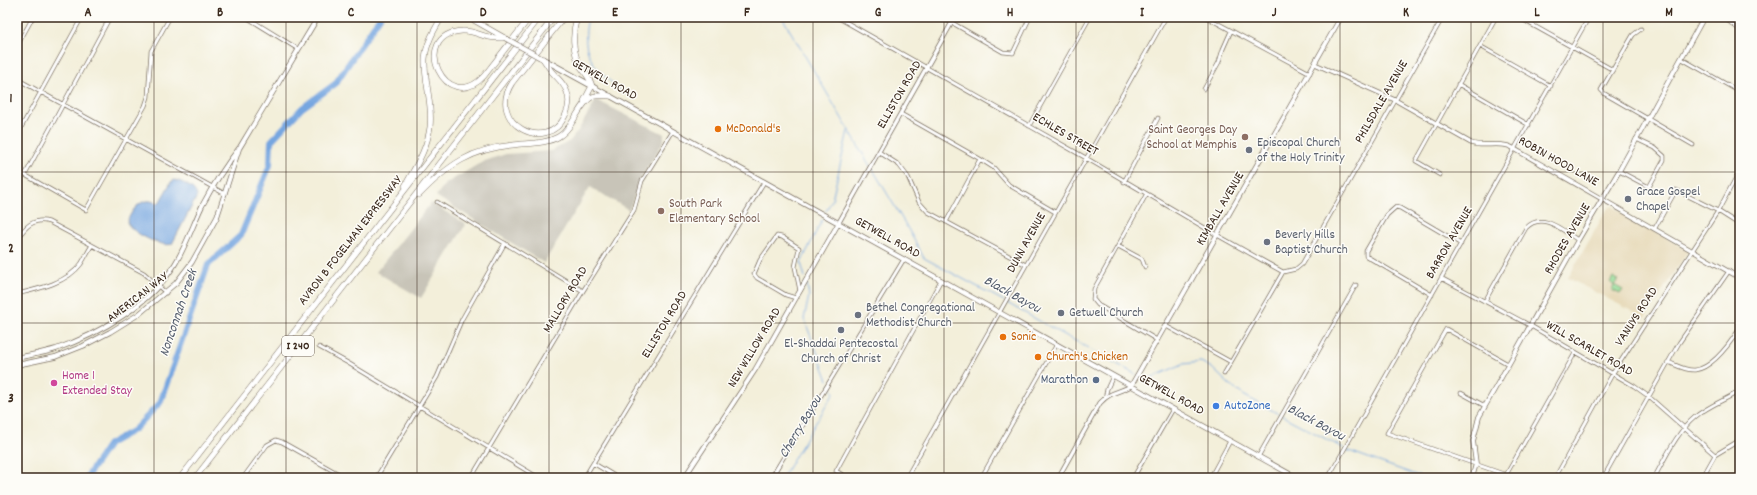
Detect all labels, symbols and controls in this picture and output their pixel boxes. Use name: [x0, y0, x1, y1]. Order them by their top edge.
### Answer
text: A: [84, 4, 92, 23]
text: B: [217, 4, 223, 23]
text: C: [348, 4, 355, 23]
text: D: [480, 4, 487, 23]
text: E: [612, 4, 619, 23]
text: F: [744, 4, 750, 23]
text: G: [875, 4, 882, 23]
text: H: [1007, 4, 1014, 23]
text: I: [1140, 4, 1145, 23]
text: J: [1272, 4, 1277, 23]
text: K: [1403, 4, 1409, 23]
text: L: [1534, 4, 1540, 23]
text: M: [1665, 4, 1673, 23]
street label: GETWELL ROAD: [568, 54, 640, 106]
street label: ELLISTON ROAD: [873, 57, 927, 133]
street label: PHILSDALE AVENUE: [1350, 57, 1414, 147]
text: 1: [10, 90, 13, 109]
street label: ECHLES STREET: [1029, 108, 1101, 162]
place label: McDonald's: [726, 120, 781, 139]
place label: Saint Georges Day School at Memphis: [1147, 121, 1238, 155]
marker: McDonald's: [713, 124, 723, 134]
marker: Saint Georges Day School at Memphis: [1240, 132, 1250, 142]
street label: ROBIN HOOD LANE: [1514, 132, 1602, 192]
place label: Episcopal Church of the Holy Trinity: [1257, 134, 1345, 168]
marker: Episcopal Church of the Holy Trinity: [1244, 145, 1254, 155]
street label: KIMBALL AVENUE: [1192, 169, 1250, 249]
street label: AVRON B FOGELMAN EXPRESSWAY: [294, 171, 409, 310]
place label: Grace Gospel Chapel: [1636, 183, 1700, 217]
marker: Grace Gospel Chapel: [1623, 194, 1633, 204]
place label: South Park Elementary School: [669, 195, 760, 229]
street label: RHODES AVENUE: [1540, 200, 1596, 278]
street label: BARRON AVENUE: [1422, 203, 1478, 283]
marker: South Park Elementary School: [656, 206, 666, 216]
street label: DUNN AVENUE: [1003, 209, 1052, 277]
street label: GETWELL ROAD: [851, 212, 923, 264]
place label: Beverly Hills Baptist Church: [1275, 226, 1348, 260]
marker: Beverly Hills Baptist Church: [1262, 237, 1272, 247]
text: 2: [8, 240, 14, 259]
street label: MALLORY ROAD: [539, 263, 593, 337]
water label: Nonconnah Creek: [155, 266, 204, 359]
street label: AMERICAN WAY: [103, 267, 174, 328]
water label: Black Bayou: [980, 271, 1045, 319]
street label: VANUYS ROAD: [1611, 283, 1663, 350]
street label: ELLISTON ROAD: [637, 287, 693, 362]
place label: Bethel Congregational Methodist Church: [866, 299, 975, 333]
street label: NEW WILLOW ROAD: [724, 304, 787, 392]
place label: Getwell Church: [1069, 304, 1143, 323]
marker: Getwell Church: [1056, 308, 1066, 318]
marker: Bethel Congregational Methodist Church: [853, 310, 863, 320]
street label: WILL SCARLET ROAD: [1542, 316, 1636, 382]
marker: El-Shaddai Pentecostal Church of Christ: [836, 325, 846, 335]
place label: Sonic: [1011, 328, 1036, 347]
marker: Sonic: [998, 332, 1008, 342]
place label: El-Shaddai Pentecostal Church of Christ: [784, 335, 898, 369]
road number: I 240: [282, 336, 314, 356]
place label: Church's Chicken: [1046, 348, 1128, 367]
marker: Church's Chicken: [1033, 352, 1043, 362]
place label: Home 1 Extended Stay: [62, 367, 133, 401]
street label: GETWELL ROAD: [1135, 369, 1207, 421]
place label: Marathon: [1041, 371, 1088, 390]
marker: Marathon: [1091, 375, 1101, 385]
marker: Home 1 Extended Stay: [49, 378, 59, 388]
text: 3: [8, 390, 14, 409]
water label: Cherry Bayou: [774, 391, 828, 462]
place label: AutoZone: [1224, 397, 1271, 416]
water label: Black Bayou: [1284, 400, 1349, 447]
marker: AutoZone: [1211, 401, 1221, 411]

